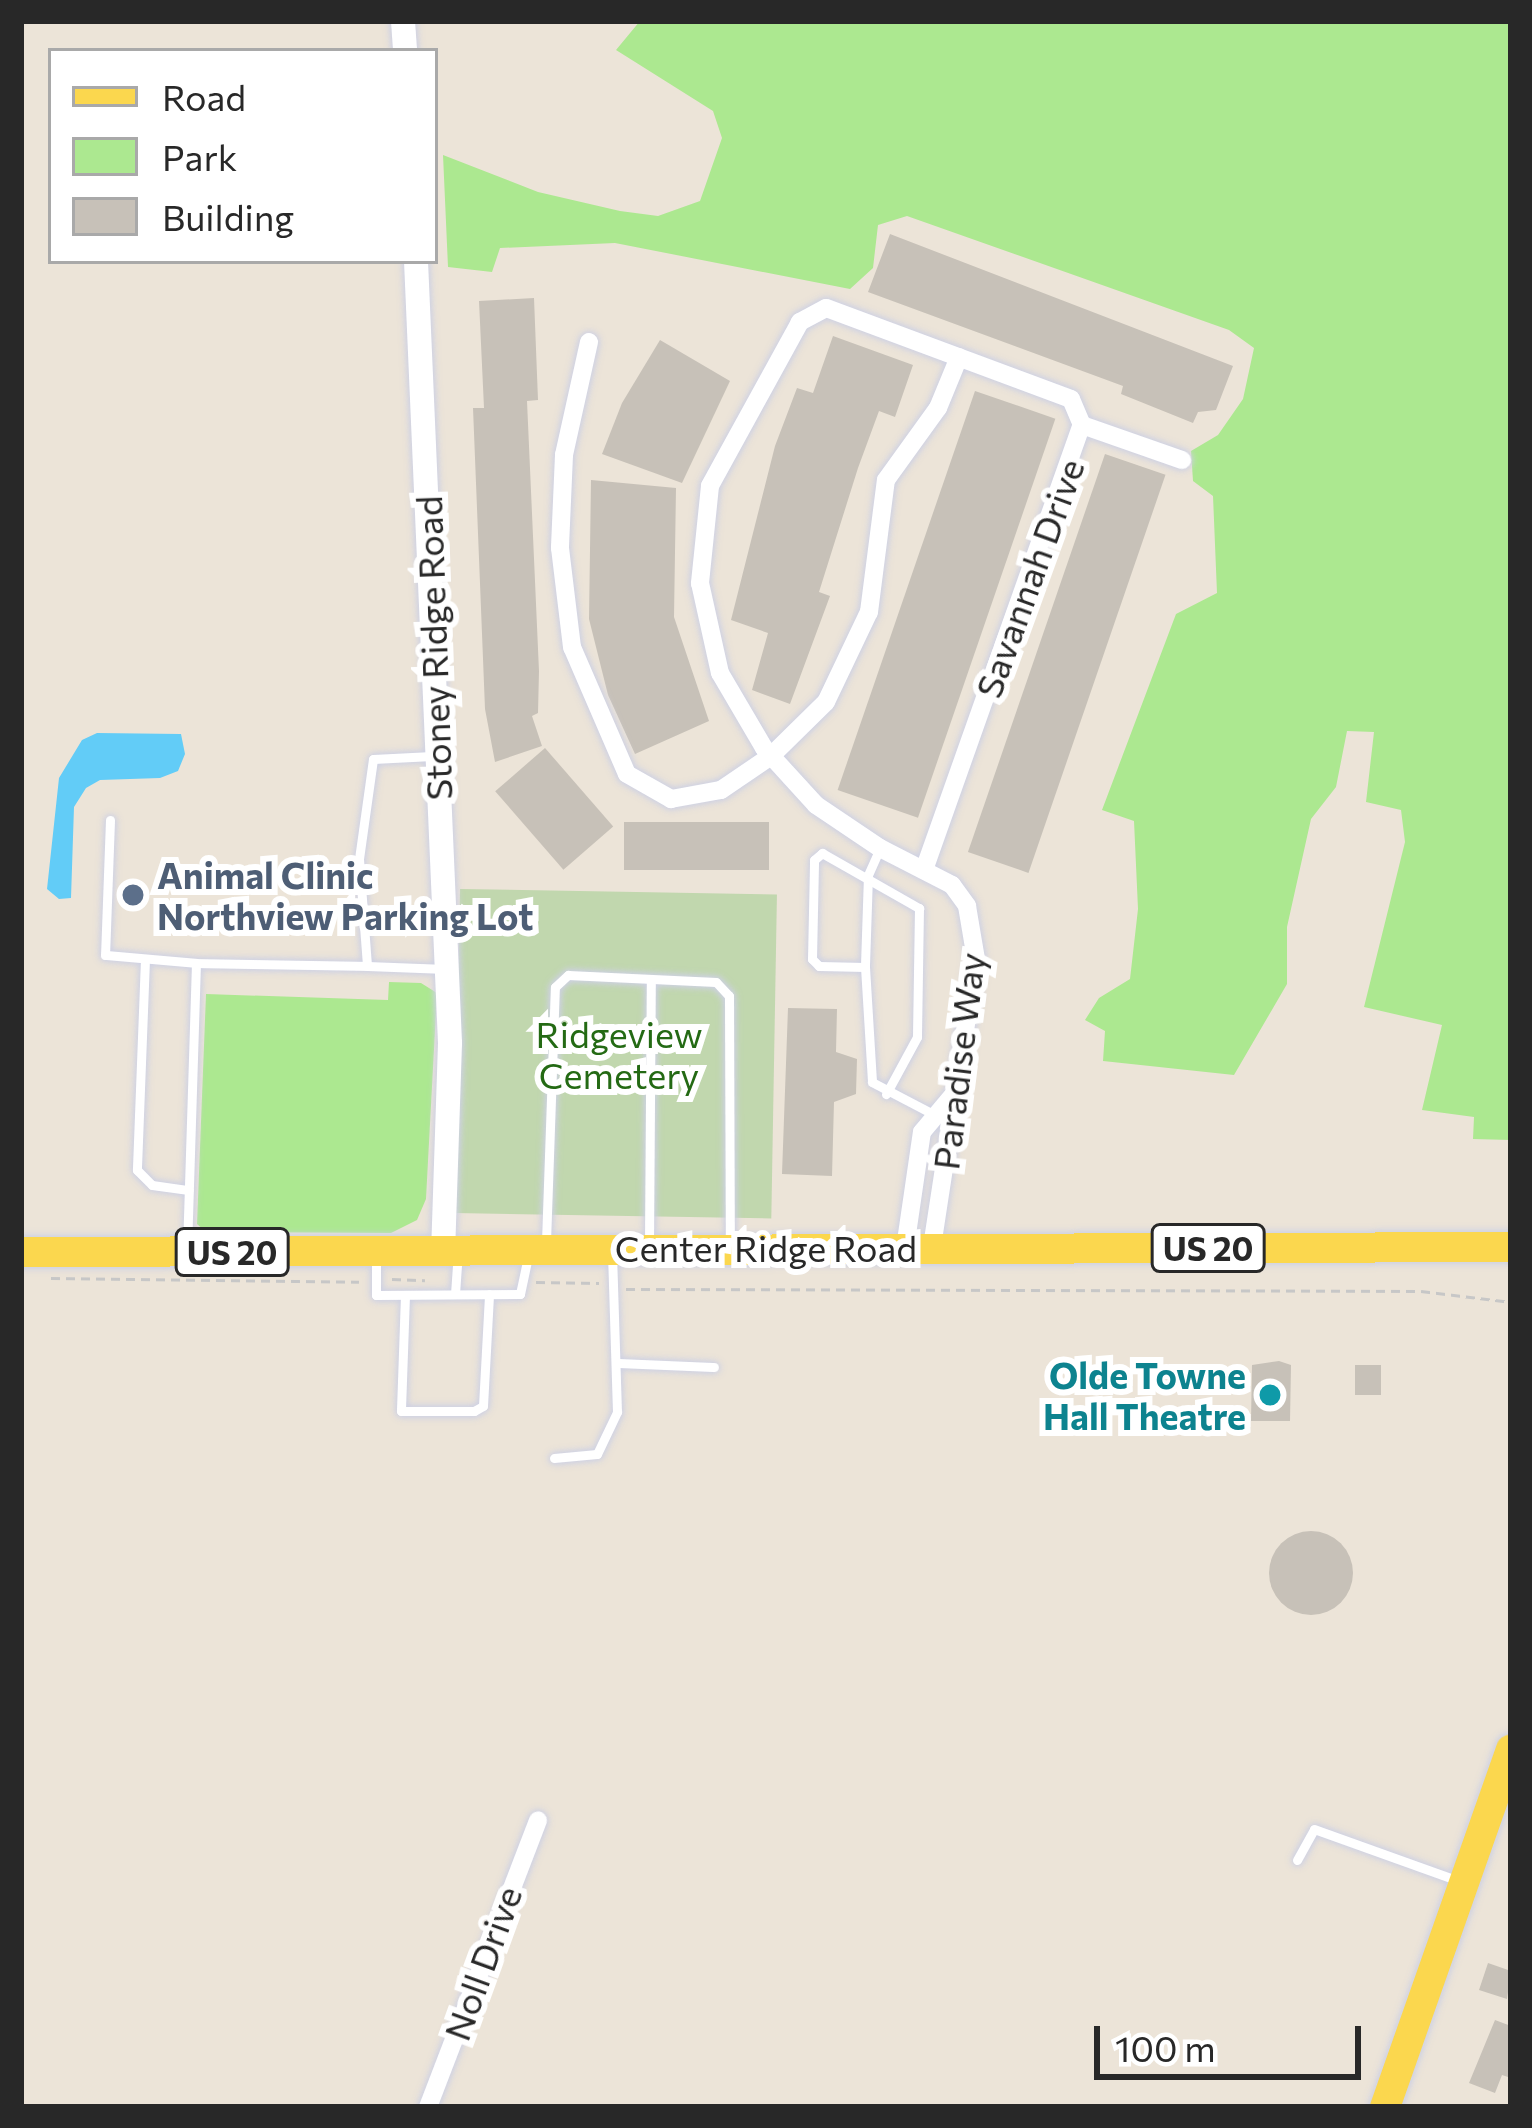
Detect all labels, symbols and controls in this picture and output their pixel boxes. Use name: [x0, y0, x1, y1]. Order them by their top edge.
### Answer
legend: [48, 48, 438, 264]
text: Road: [162, 74, 246, 118]
text: Park: [162, 134, 237, 178]
text: Building: [162, 194, 294, 238]
street label: Savannah Drive: [966, 453, 1092, 703]
street label: Stoney Ridge Road: [406, 495, 460, 801]
place label: Animal Clinic Northview Parking Lot: [157, 852, 533, 937]
marker: Animal Clinic Northview Parking Lot: [120, 882, 146, 908]
street label: Paradise Way: [923, 950, 993, 1172]
park label: Ridgeview Cemetery: [536, 1011, 702, 1096]
road number: US 20: [1148, 1221, 1268, 1275]
road number: US 20: [172, 1225, 292, 1279]
street label: Center Ridge Road: [615, 1226, 917, 1270]
place label: Olde Towne Hall Theatre: [1043, 1352, 1246, 1437]
marker: Olde Towne Hall Theatre: [1257, 1382, 1283, 1408]
street label: Noll Drive: [434, 1880, 530, 2046]
scale bar: [1100, 2002, 1367, 2076]
text: 100 m: [1115, 2025, 1216, 2069]

